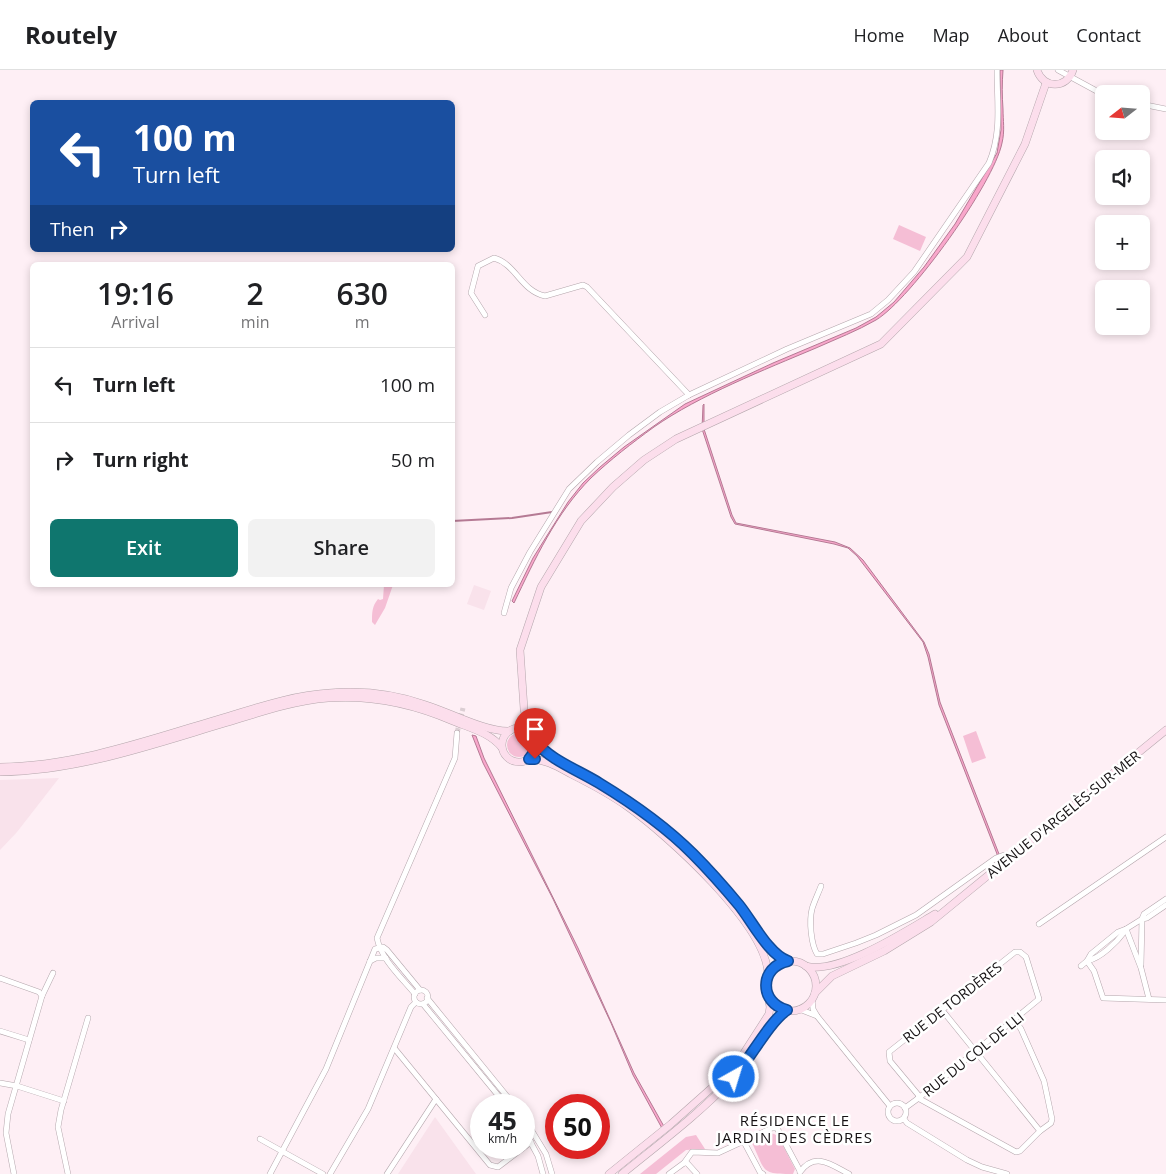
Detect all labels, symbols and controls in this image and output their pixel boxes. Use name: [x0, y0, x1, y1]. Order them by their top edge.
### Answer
text: Routely: [25, 18, 117, 51]
text: Home: [854, 23, 904, 47]
text: Map: [932, 23, 970, 47]
text: About: [998, 23, 1048, 47]
text: Contact: [1076, 23, 1141, 47]
north arrow: [1095, 85, 1150, 140]
map controls: [1095, 85, 1150, 335]
text: 100 m: [133, 114, 237, 161]
icon: left: [50, 120, 115, 185]
button: sound: [1095, 150, 1150, 205]
text: Turn left: [133, 159, 220, 189]
icon: right: [104, 215, 132, 243]
button: +: [1095, 215, 1150, 270]
text: Then: [50, 216, 94, 242]
text: 19:16: [97, 273, 174, 314]
text: 2: [247, 273, 264, 314]
text: 630: [337, 273, 388, 314]
button: −: [1095, 280, 1150, 335]
text: Arrival: [111, 311, 160, 333]
text: min: [241, 311, 270, 333]
text: m: [355, 311, 370, 333]
icon: left: [50, 371, 78, 399]
text: Turn left: [93, 372, 175, 398]
text: 100 m: [380, 372, 435, 398]
icon: right: [50, 446, 78, 474]
text: Turn right: [93, 447, 188, 473]
text: 50 m: [391, 447, 435, 473]
button: Exit: [50, 519, 238, 577]
button: Share: [248, 519, 435, 577]
pin: [514, 708, 556, 759]
icon: arrive: [521, 715, 549, 743]
street label: AVENUE D'ARGELÈS-SUR-MER: [982, 746, 1144, 882]
street label: RUE DE TORDÈRES: [898, 957, 1006, 1047]
street label: RUE DU COL DE LLI: [918, 1007, 1028, 1101]
position arrow: [707, 1050, 759, 1102]
speed limit sign: 50: [545, 1094, 610, 1159]
text: 45: [488, 1103, 517, 1137]
district label: RÉSIDENCE LE JARDIN DES CÈDRES: [715, 1110, 873, 1147]
text: km/h: [488, 1130, 517, 1147]

